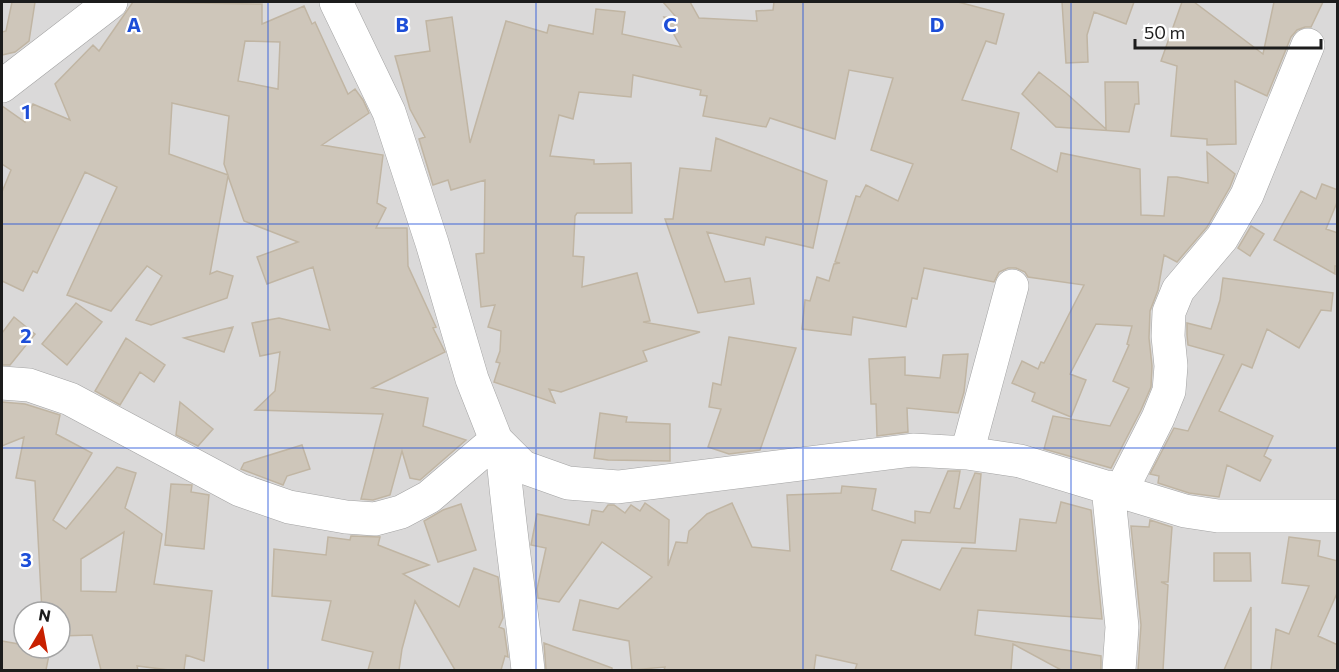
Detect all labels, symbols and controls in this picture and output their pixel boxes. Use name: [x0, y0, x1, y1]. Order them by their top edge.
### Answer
text: A: [127, 12, 141, 36]
text: B: [395, 12, 409, 36]
text: C: [663, 12, 677, 36]
text: D: [930, 12, 944, 36]
scale bar: [1135, 12, 1321, 50]
text: 50 m: [1144, 21, 1185, 43]
text: 1: [21, 99, 31, 123]
text: 2: [20, 323, 32, 347]
text: 3: [20, 547, 32, 571]
north arrow: [12, 600, 72, 660]
text: N: [37, 604, 52, 625]

